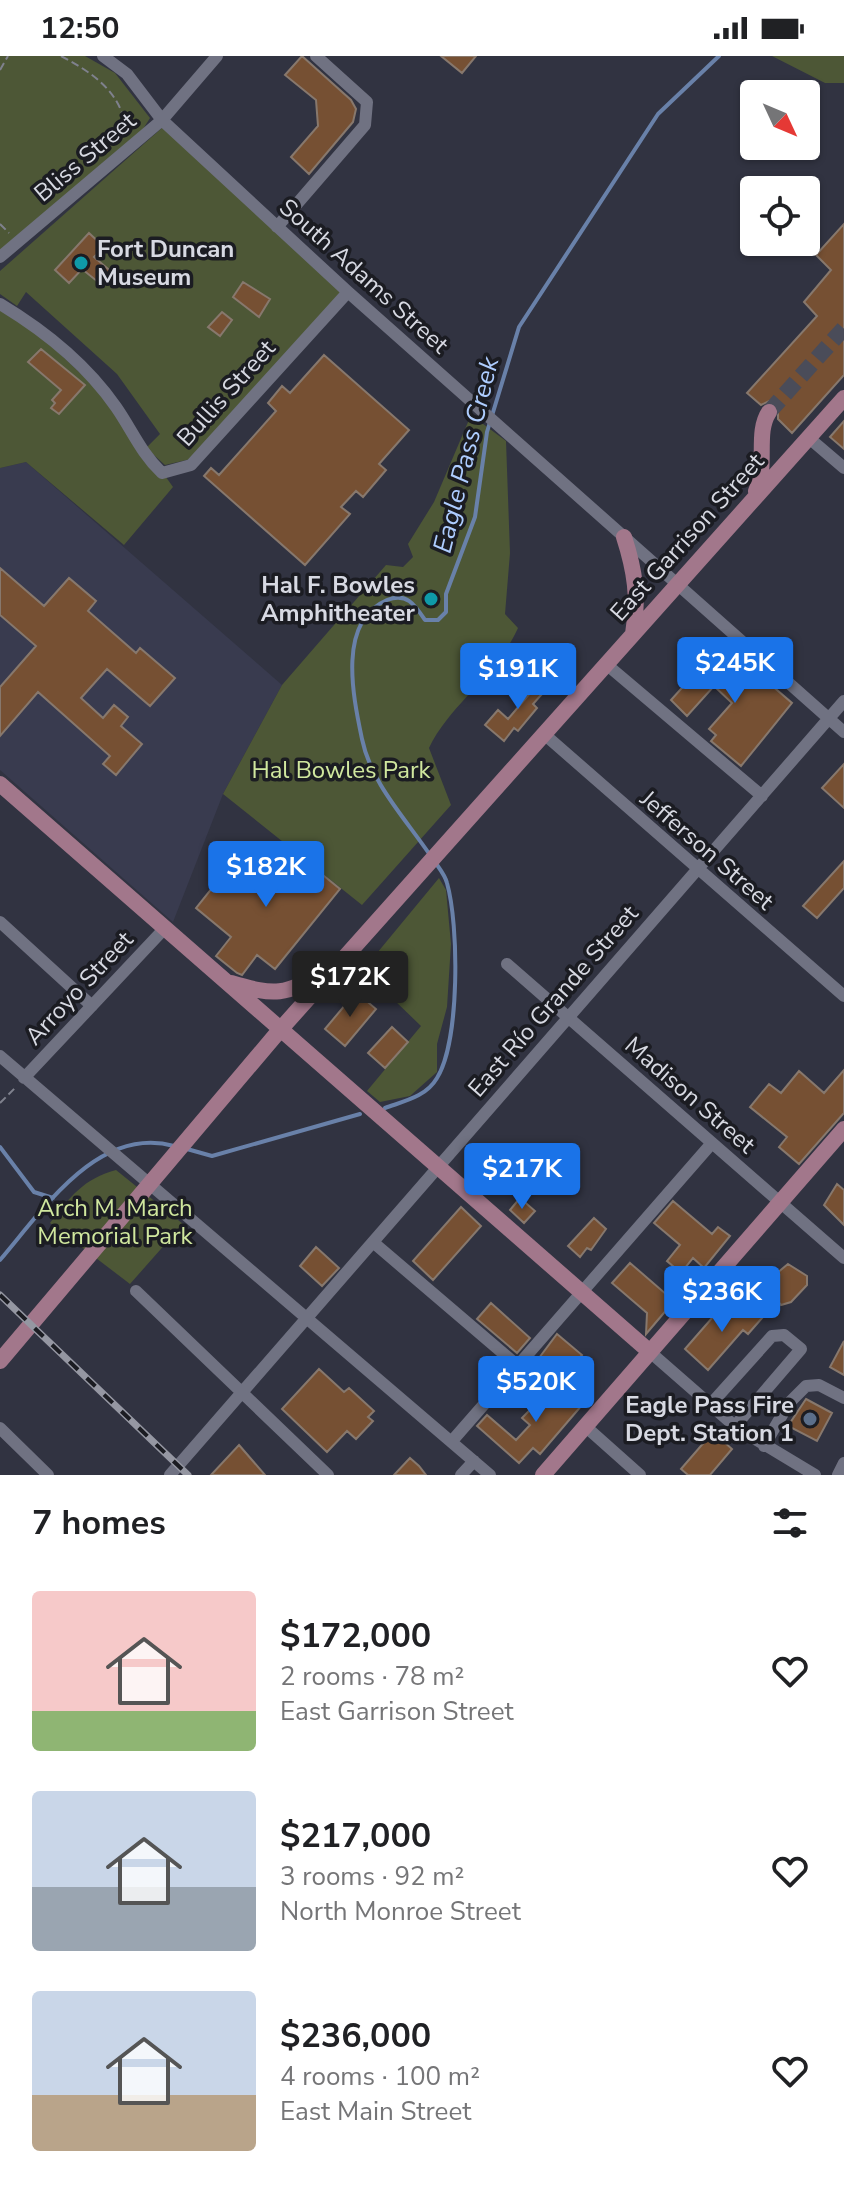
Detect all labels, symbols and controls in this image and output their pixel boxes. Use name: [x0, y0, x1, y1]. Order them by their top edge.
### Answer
text: 12:50: [40, 8, 119, 49]
north arrow: [740, 80, 820, 160]
map controls: [740, 80, 820, 256]
street label: Bliss Street: [27, 105, 143, 209]
button: locate: [740, 176, 820, 256]
street label: South Adams Street: [272, 191, 456, 361]
place label: Fort Duncan Museum: [97, 233, 234, 293]
marker: Fort Duncan Museum: [72, 254, 90, 272]
street label: Bullis Street: [170, 333, 283, 453]
water label: Eagle Pass Creek: [425, 352, 507, 557]
street label: East Garrison Street: [603, 446, 771, 628]
place label: Hal F. Bowles Amphitheater: [261, 569, 416, 629]
marker: Hal F. Bowles Amphitheater: [422, 590, 440, 608]
pin: $245K: [679, 637, 791, 705]
pin: $191K: [462, 643, 574, 711]
text: $245K: [695, 645, 775, 680]
text: $191K: [478, 651, 558, 686]
park label: Hal Bowles Park: [251, 754, 432, 786]
street label: Jefferson Street: [633, 782, 781, 917]
pin: $182K: [210, 841, 322, 909]
text: $182K: [226, 849, 306, 884]
street label: East Río Grande Street: [461, 898, 646, 1104]
street label: Arroyo Street: [18, 924, 140, 1052]
pin: $172K: [294, 951, 406, 1019]
text: $172K: [310, 959, 390, 994]
street label: Madison Street: [618, 1029, 762, 1161]
pin: $217K: [466, 1143, 578, 1211]
text: $217K: [482, 1151, 562, 1186]
park label: Arch M. March Memorial Park: [37, 1192, 194, 1252]
pin: $236K: [666, 1266, 778, 1334]
text: $236K: [682, 1274, 762, 1309]
pin: $520K: [480, 1356, 592, 1424]
text: $520K: [496, 1364, 576, 1399]
place label: Eagle Pass Fire Dept. Station 1: [625, 1389, 794, 1449]
marker: Eagle Pass Fire Dept. Station 1: [801, 1410, 819, 1428]
text: 7 homes: [32, 1500, 166, 1546]
icon: filters: [768, 1501, 812, 1545]
text: $172,000: [280, 1613, 431, 1659]
icon: home: [96, 1623, 192, 1719]
icon: heart: [768, 1649, 812, 1693]
text: 2 rooms · 78 m²: [280, 1659, 464, 1694]
text: East Garrison Street: [280, 1694, 514, 1729]
text: $217,000: [280, 1813, 431, 1859]
icon: home: [96, 1823, 192, 1919]
icon: heart: [768, 1849, 812, 1893]
text: 3 rooms · 92 m²: [280, 1859, 464, 1894]
text: North Monroe Street: [280, 1894, 521, 1929]
text: $236,000: [280, 2013, 431, 2059]
icon: home: [96, 2023, 192, 2119]
icon: heart: [768, 2049, 812, 2093]
text: 4 rooms · 100 m²: [280, 2059, 480, 2094]
text: East Main Street: [280, 2094, 471, 2129]

